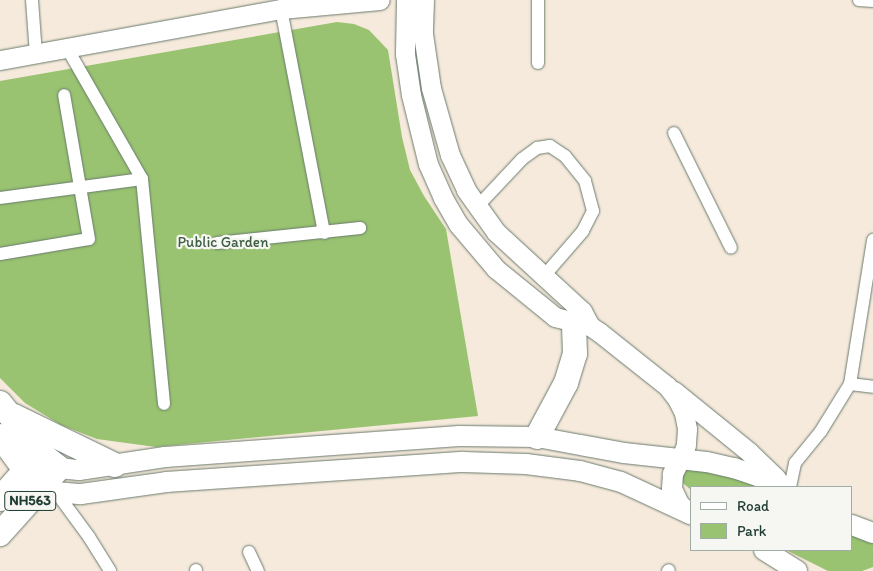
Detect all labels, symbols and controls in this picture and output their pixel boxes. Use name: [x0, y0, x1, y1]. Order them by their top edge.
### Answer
park label: Public Garden: [178, 234, 268, 252]
legend: [690, 486, 853, 551]
road number: NH563: [4, 490, 56, 512]
text: Road: [737, 497, 769, 515]
text: Park: [737, 522, 767, 540]

